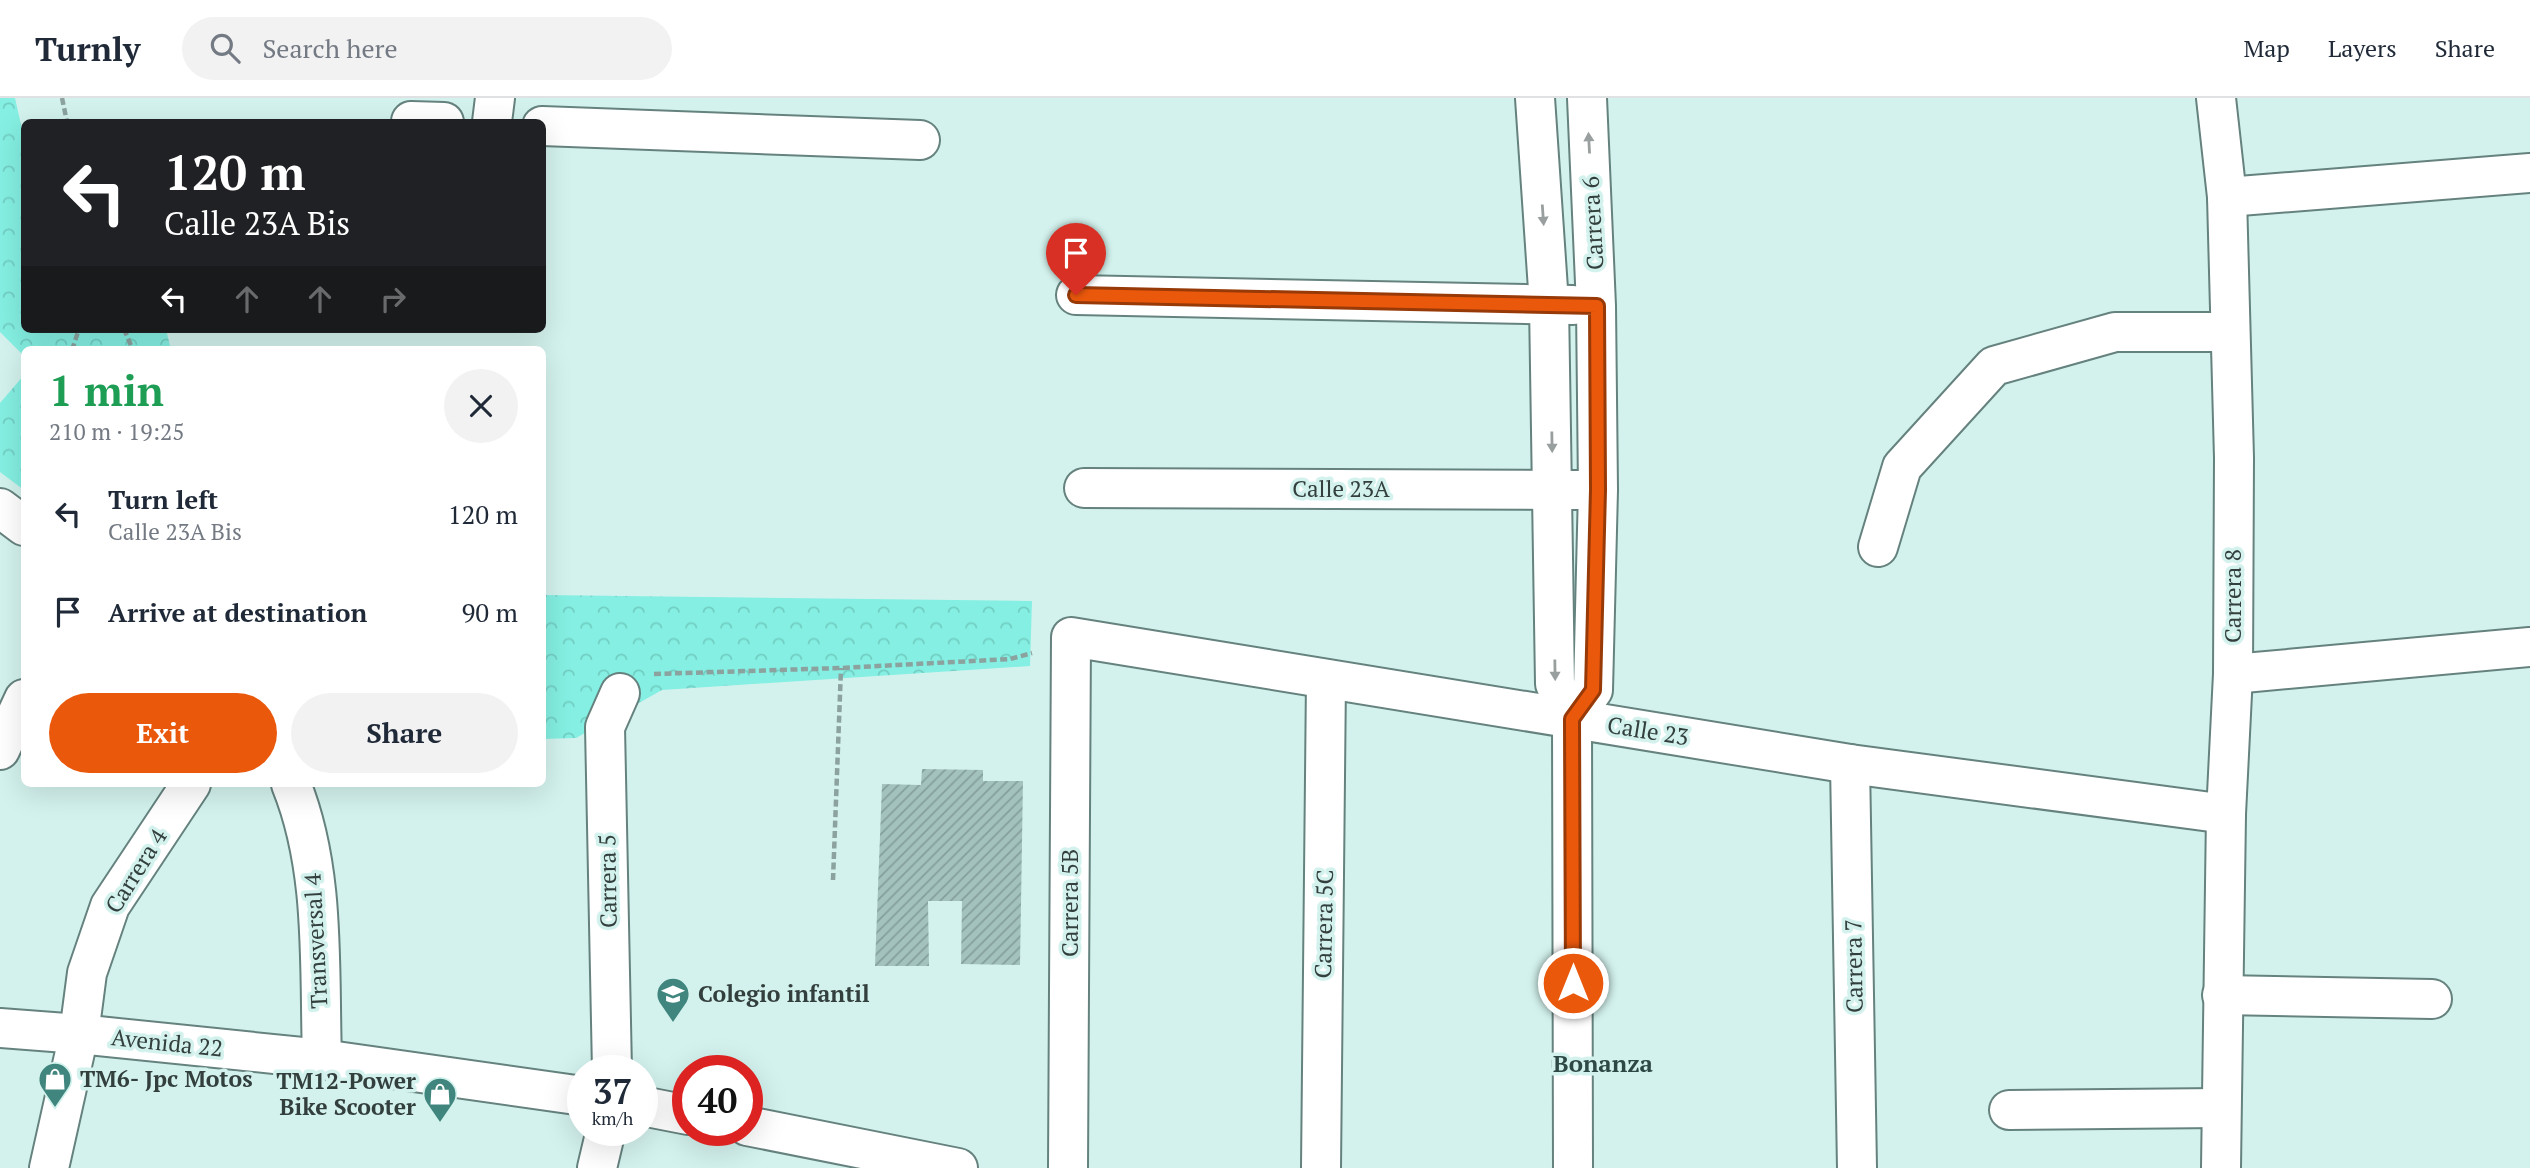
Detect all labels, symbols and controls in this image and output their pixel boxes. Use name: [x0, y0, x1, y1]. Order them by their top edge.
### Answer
search box: [182, 17, 672, 80]
text: Turnly: [35, 27, 140, 70]
icon: search: [206, 29, 244, 67]
text: Search here: [262, 31, 398, 65]
text: Map: [2243, 32, 2290, 64]
text: Layers: [2328, 32, 2397, 64]
text: Share: [2435, 32, 2495, 64]
one-way arrow: [1583, 132, 1594, 154]
text: 120 m: [164, 139, 306, 204]
icon: left: [49, 147, 140, 238]
street label: Carrera 6: [1575, 175, 1610, 271]
text: Calle 23A Bis: [164, 202, 350, 244]
one-way arrow: [1538, 204, 1549, 226]
pin: [1046, 223, 1106, 295]
icon: arrive: [1057, 234, 1095, 272]
icon: left: [155, 280, 193, 318]
icon: ahead: [228, 280, 266, 318]
icon: ahead: [301, 280, 339, 318]
icon: right: [374, 280, 412, 318]
text: 1 min: [49, 362, 164, 418]
button: close: [444, 369, 518, 443]
text: 210 m · 19:25: [49, 416, 184, 447]
one-way arrow: [1547, 431, 1558, 453]
street label: Calle 23A: [1292, 473, 1390, 504]
text: Turn left: [108, 482, 218, 516]
icon: left: [49, 495, 87, 533]
text: 120 m: [448, 497, 518, 531]
text: Calle 23A Bis: [108, 516, 242, 547]
street label: Carrera 8: [2217, 549, 2248, 643]
icon: arrive: [49, 593, 87, 631]
text: Arrive at destination: [108, 595, 367, 629]
text: 90 m: [462, 595, 518, 629]
one-way arrow: [1549, 659, 1561, 681]
button: Exit: [49, 693, 277, 773]
button: Share: [291, 693, 518, 773]
street label: Calle 23: [1605, 709, 1691, 752]
street label: Carrera 4: [98, 822, 174, 919]
street label: Carrera 5: [591, 834, 624, 928]
street label: Carrera 5B: [1054, 849, 1085, 957]
street label: Carrera 5C: [1307, 869, 1340, 979]
street label: Transversal 4: [296, 872, 335, 1010]
street label: Carrera 7: [1837, 919, 1870, 1013]
position arrow: [1536, 946, 1610, 1020]
school or university icon: Colegio infantil: [654, 975, 692, 1024]
place label: Colegio infantil: [698, 978, 870, 1009]
street label: Avenida 22: [110, 1021, 224, 1064]
district label: Bonanza: [1553, 1047, 1654, 1079]
speed limit sign: 40: [672, 1055, 763, 1146]
shop icon: TM6- Jpc Motos: [36, 1060, 74, 1109]
place label: TM6- Jpc Motos: [80, 1063, 253, 1094]
place label: TM12-Power Bike Scooter: [276, 1065, 416, 1122]
text: 37: [593, 1068, 632, 1114]
shop icon: TM12-Power Bike Scooter: [421, 1075, 459, 1124]
text: km/h: [592, 1106, 633, 1130]

